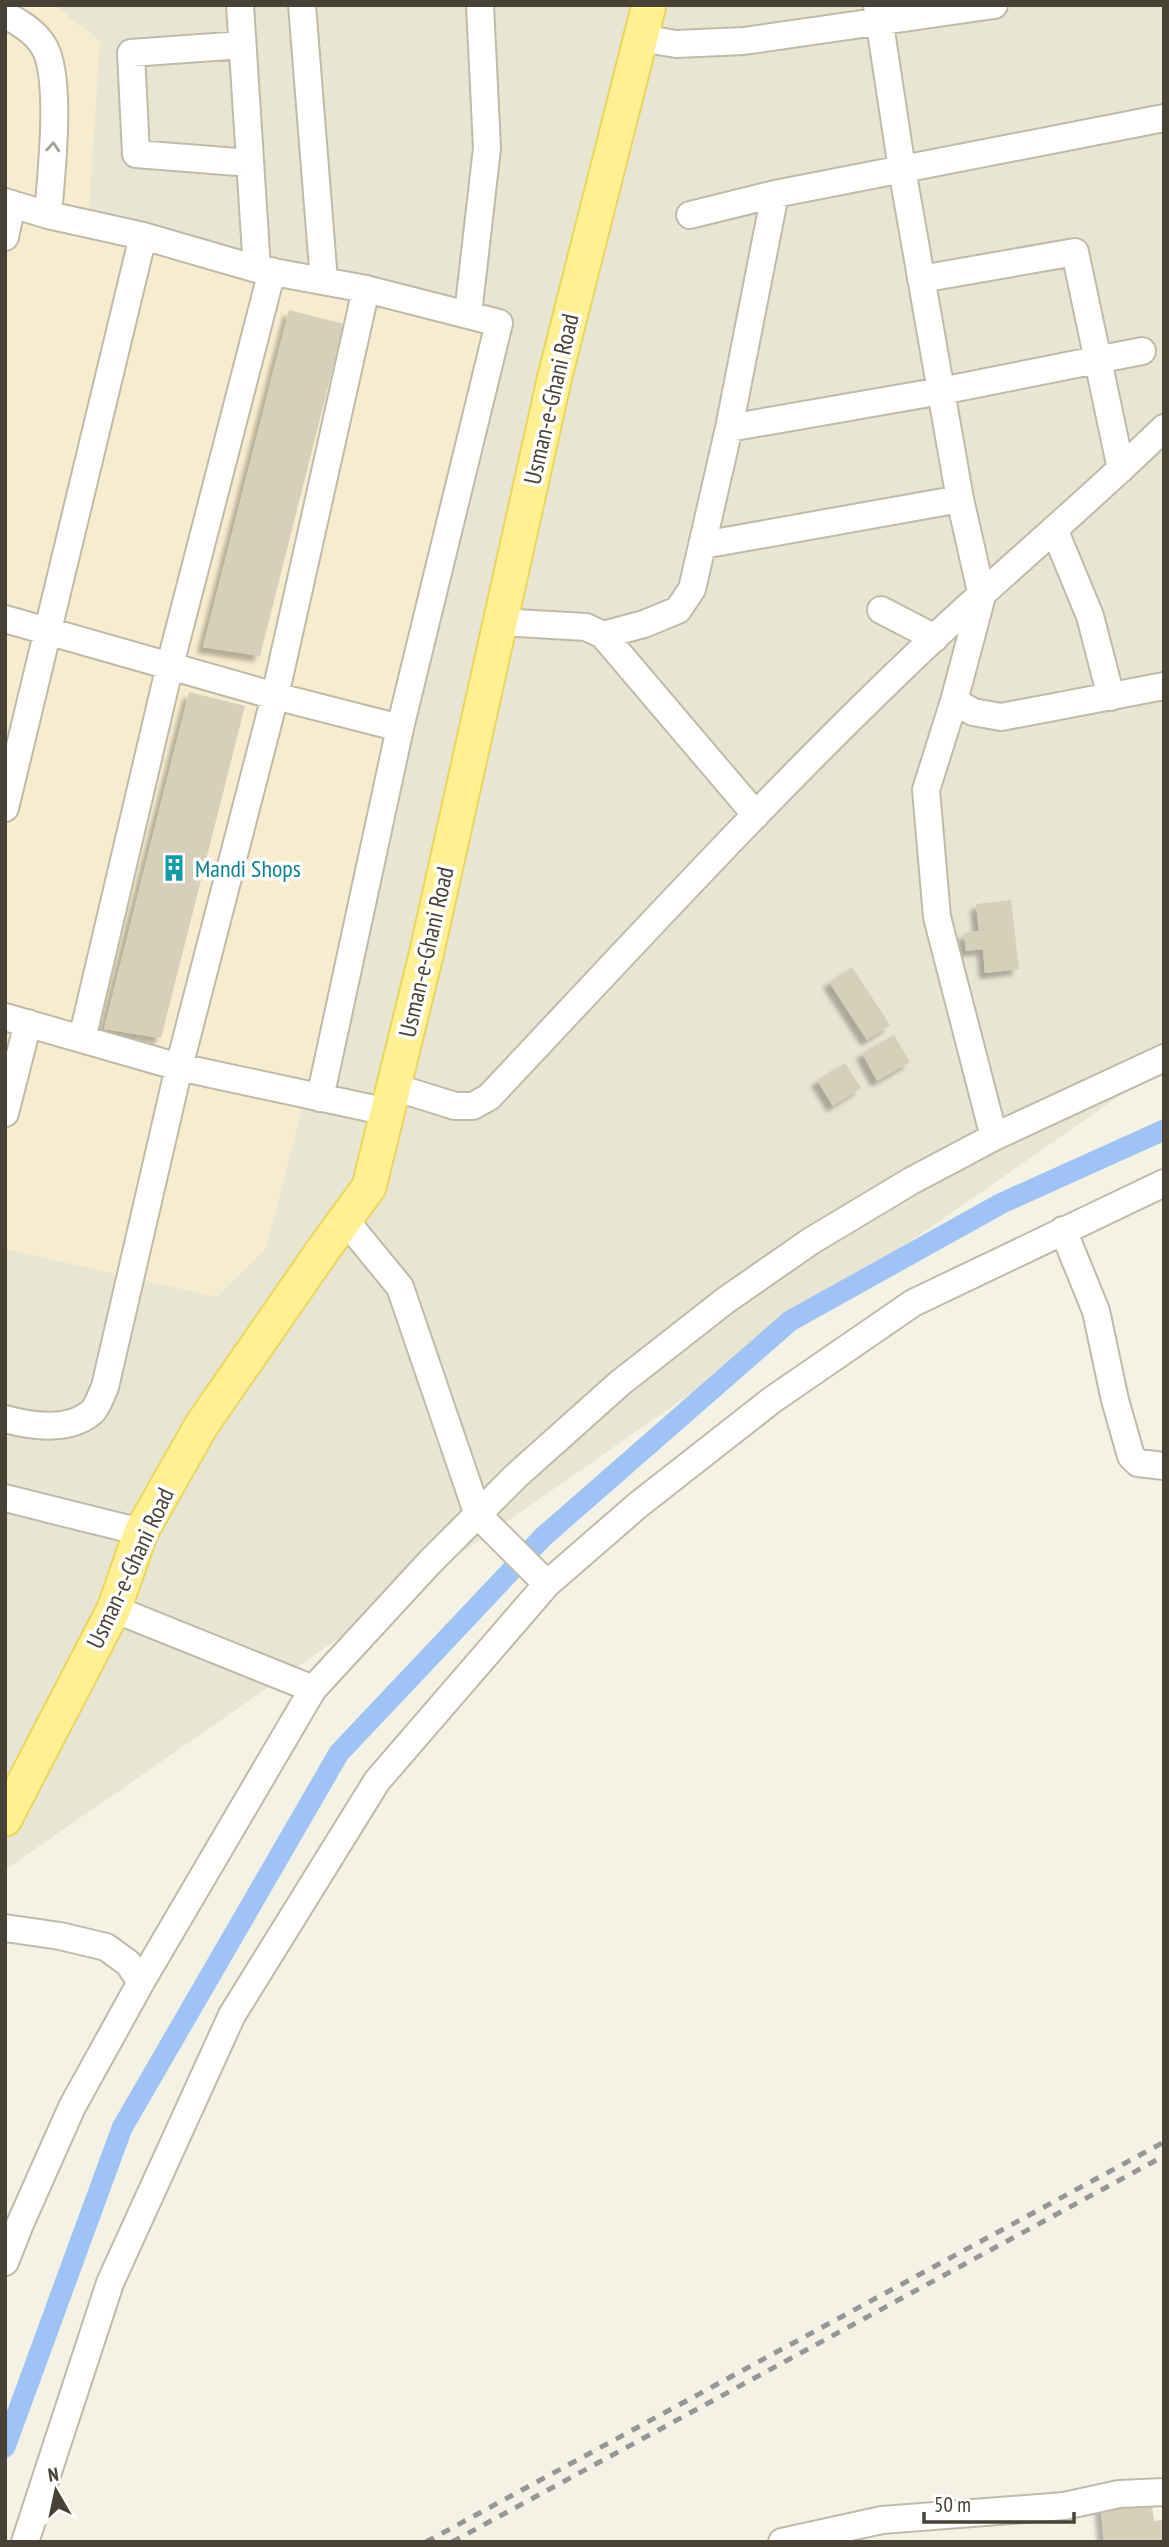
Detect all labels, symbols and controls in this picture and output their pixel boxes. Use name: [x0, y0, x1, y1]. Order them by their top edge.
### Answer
one-way arrow: [45, 141, 60, 152]
street label: Usman-e-Ghani Road: [516, 311, 586, 487]
building icon: Mandi Shops: [159, 853, 189, 883]
place label: Mandi Shops: [195, 853, 301, 884]
street label: Usman-e-Ghani Road: [391, 864, 461, 1040]
street label: Usman-e-Ghani Road: [79, 1483, 181, 1653]
north arrow: [21, 2456, 91, 2526]
text: N: [46, 2462, 60, 2487]
scale bar: [924, 2480, 1074, 2524]
text: 50 m: [934, 2491, 971, 2518]

